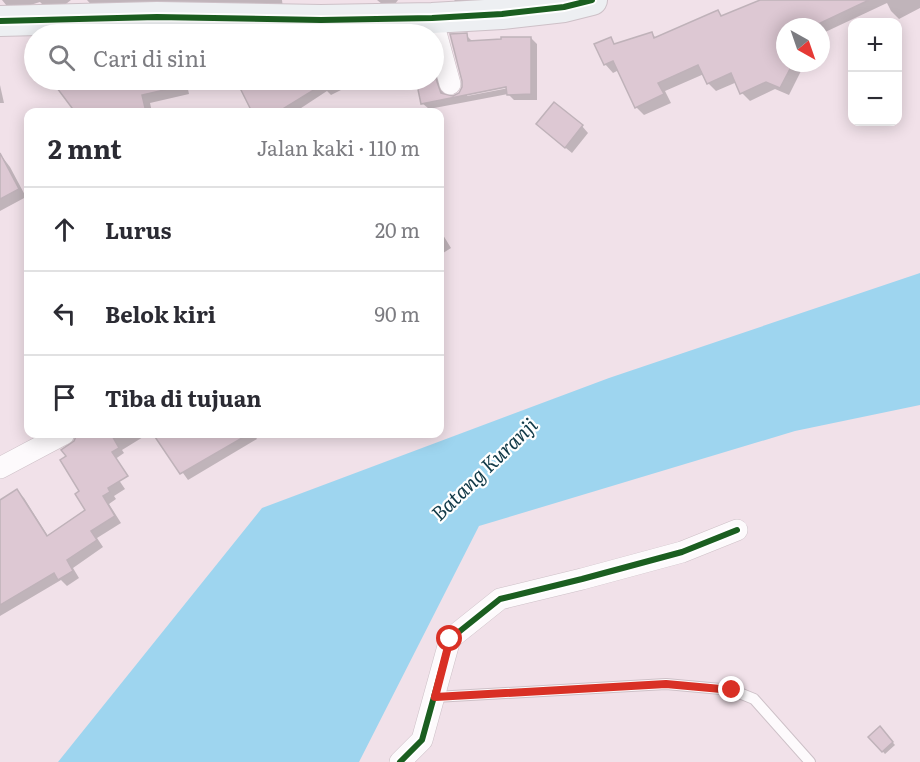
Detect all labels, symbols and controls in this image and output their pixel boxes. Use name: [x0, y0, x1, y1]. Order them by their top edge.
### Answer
north arrow: [776, 18, 830, 72]
map controls: [848, 18, 902, 126]
button: +: [848, 18, 902, 72]
search box: [24, 24, 444, 90]
icon: search: [45, 41, 78, 74]
text: Cari di sini: [93, 41, 206, 74]
button: −: [848, 72, 902, 126]
text: 2 mnt: [48, 128, 122, 167]
text: Jalan kaki · 110 m: [257, 132, 420, 162]
icon: ahead: [48, 213, 81, 246]
text: Lurus: [105, 213, 172, 246]
text: 20 m: [375, 214, 420, 244]
icon: left: [48, 297, 81, 330]
text: Belok kiri: [105, 297, 216, 330]
text: 90 m: [375, 298, 420, 328]
icon: arrive: [48, 381, 81, 414]
text: Tiba di tujuan: [105, 381, 261, 414]
water label: Batang Kuranji: [423, 409, 543, 527]
route start: [436, 625, 462, 651]
route end: [718, 676, 744, 702]

